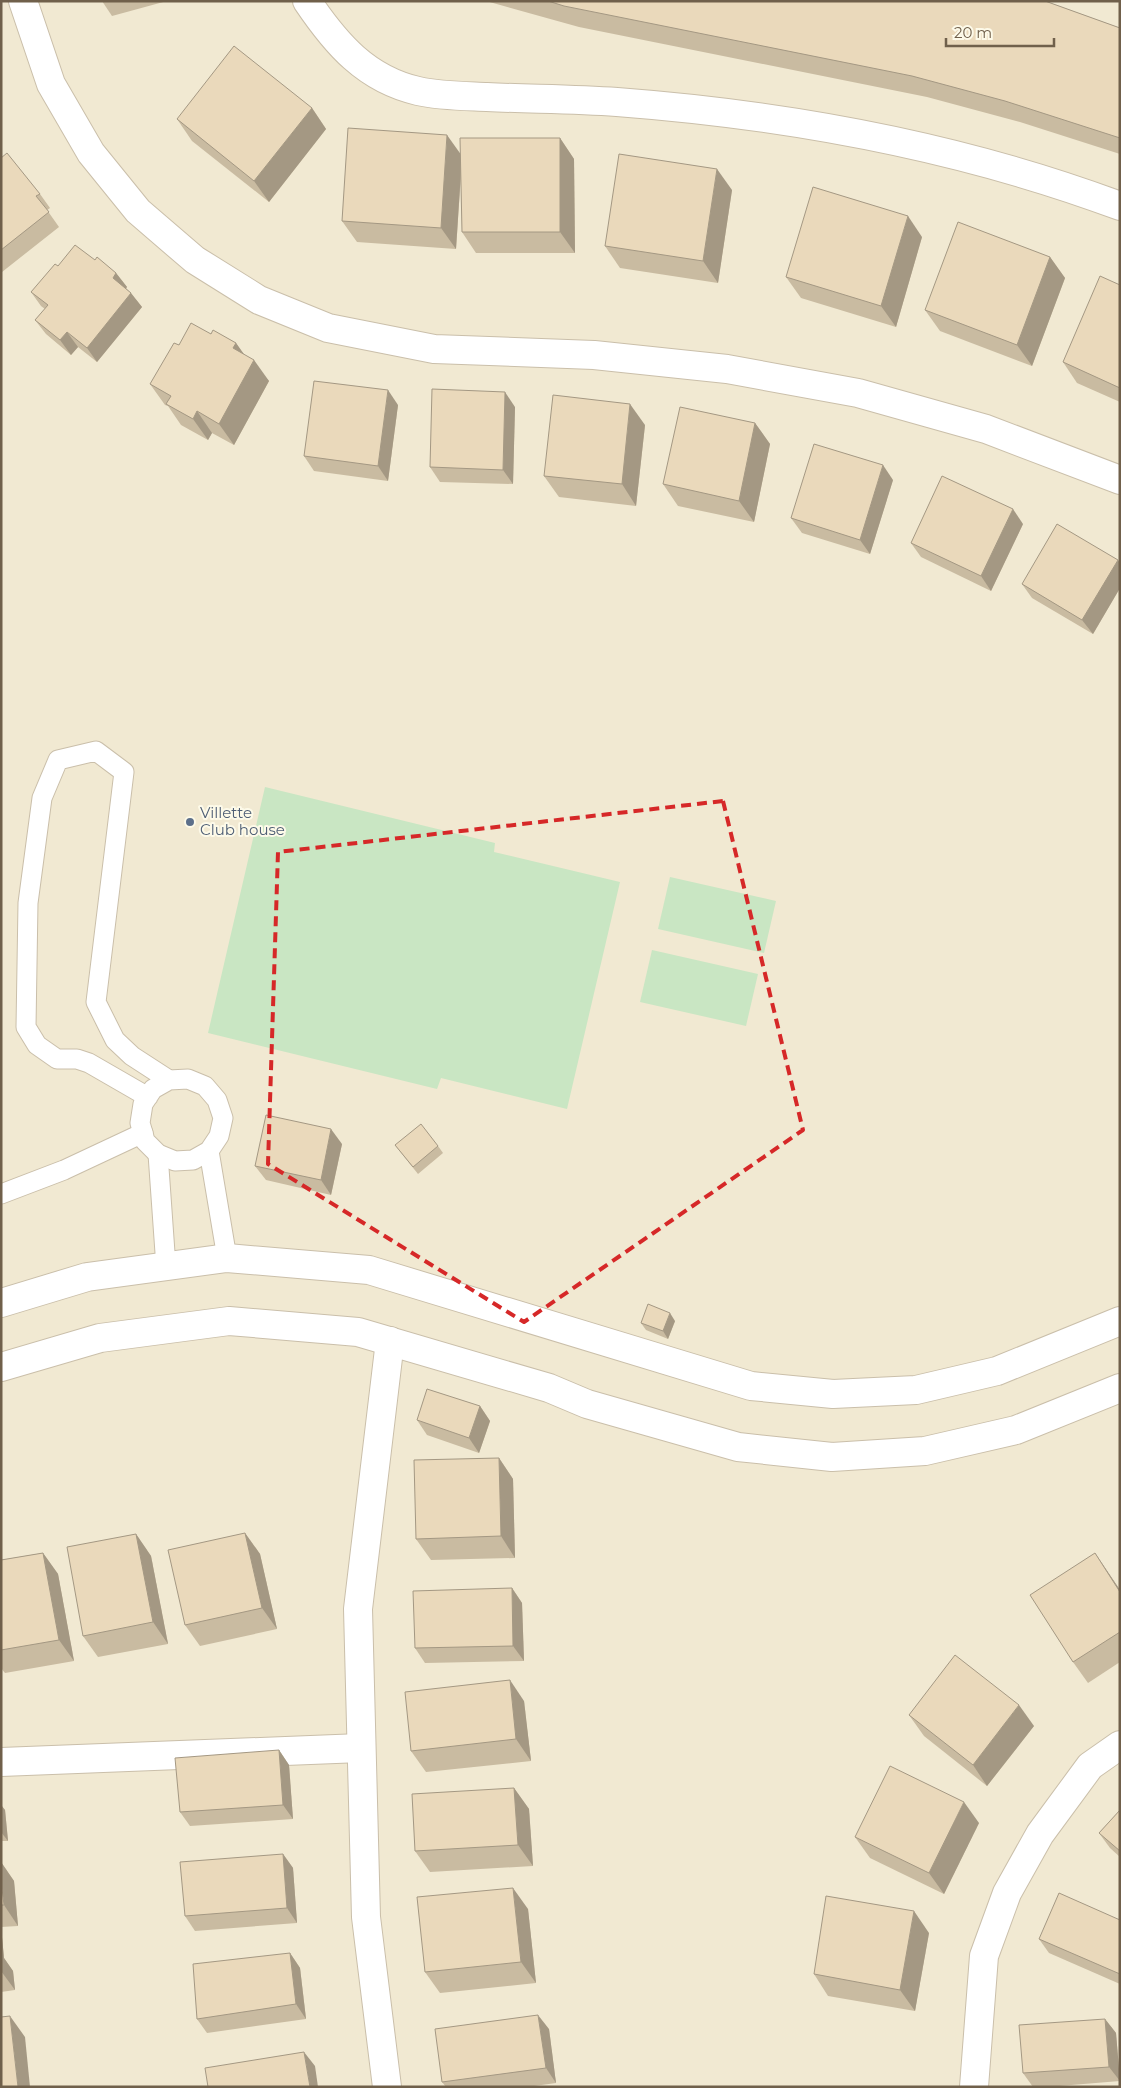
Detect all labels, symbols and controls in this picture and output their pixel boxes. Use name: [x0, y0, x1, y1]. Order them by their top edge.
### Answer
scale bar: [946, 15, 1054, 47]
text: 20 m: [954, 23, 992, 42]
place label: Villette Club house: [200, 803, 285, 839]
marker: Villette Club house: [184, 816, 196, 828]

